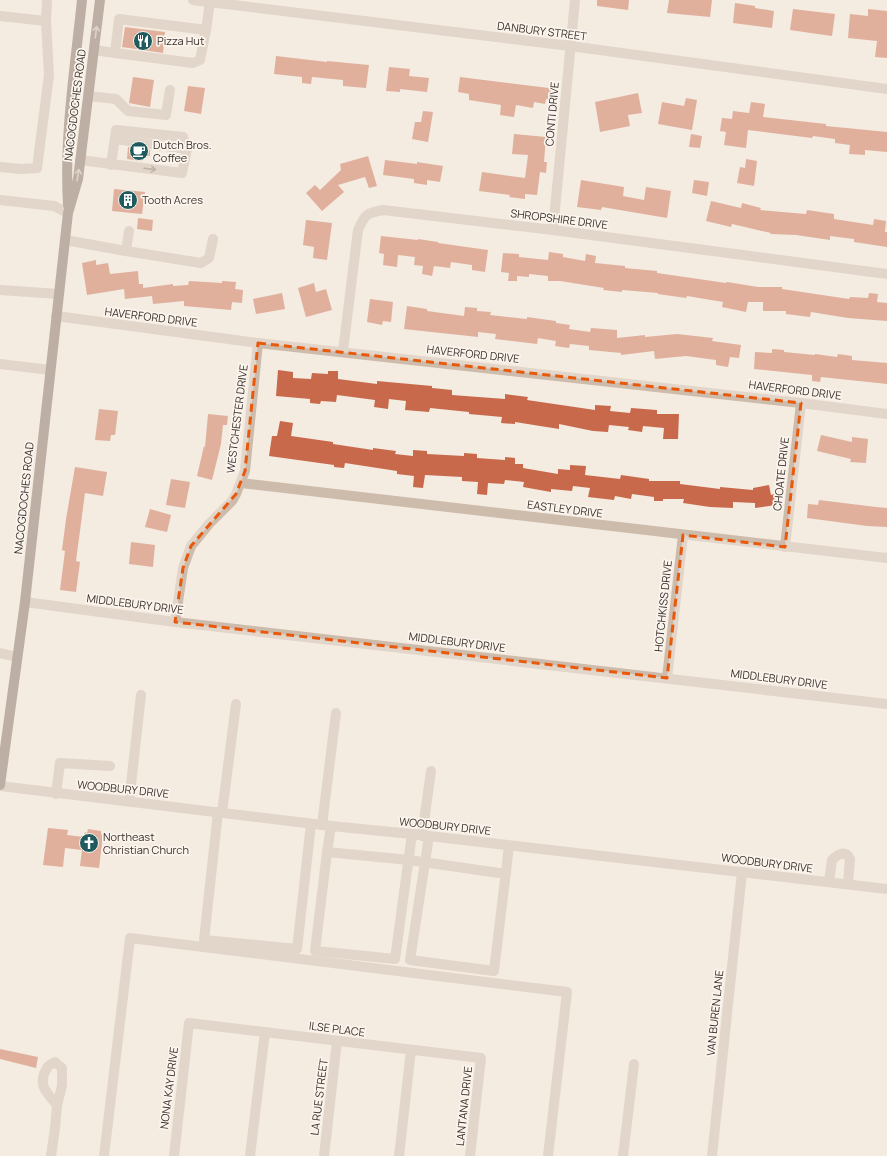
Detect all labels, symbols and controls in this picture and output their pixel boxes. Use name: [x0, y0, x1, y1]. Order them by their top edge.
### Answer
street label: DANBURY STREET: [496, 18, 588, 43]
one-way arrow: [92, 26, 100, 39]
restaurant icon: Pizza Hut: [132, 30, 154, 52]
place label: Pizza Hut: [157, 33, 204, 48]
street label: NACOGDOCHES ROAD: [60, 48, 89, 162]
street label: CONTI DRIVE: [541, 81, 562, 147]
place label: Dutch Bros. Coffee: [153, 137, 212, 165]
cafe icon: Dutch Bros. Coffee: [128, 140, 150, 162]
one-way arrow: [143, 166, 156, 173]
one-way arrow: [75, 169, 83, 182]
building icon: Tooth Acres: [117, 189, 139, 211]
place label: Tooth Acres: [142, 192, 203, 207]
street label: SHROPSHIRE DRIVE: [510, 205, 609, 232]
street label: HAVERFORD DRIVE: [104, 303, 198, 330]
street label: HAVERFORD DRIVE: [426, 341, 520, 366]
street label: WESTCHESTER DRIVE: [222, 364, 251, 474]
street label: HAVERFORD DRIVE: [748, 376, 842, 403]
street label: CHOATE DRIVE: [769, 436, 792, 512]
street label: NACOGDOCHES ROAD: [10, 441, 37, 555]
street label: EASTLEY DRIVE: [526, 496, 604, 521]
street label: HOTCHKISS DRIVE: [650, 559, 675, 653]
street label: MIDDLEBURY DRIVE: [86, 590, 184, 617]
street label: MIDDLEBURY DRIVE: [408, 628, 506, 655]
street label: MIDDLEBURY DRIVE: [730, 665, 828, 692]
street label: WOODBURY DRIVE: [76, 776, 170, 801]
street label: WOODBURY DRIVE: [398, 813, 492, 838]
place label: Northeast Christian Church: [103, 829, 189, 857]
church icon: Northeast Christian Church: [78, 832, 100, 854]
street label: WOODBURY DRIVE: [720, 849, 814, 876]
street label: VAN BUREN LANE: [703, 969, 726, 1057]
street label: ILSE PLACE: [308, 1018, 366, 1039]
street label: NONA KAY DRIVE: [156, 1046, 181, 1130]
street label: LA RUE STREET: [306, 1057, 331, 1136]
street label: LANTANA DRIVE: [452, 1065, 475, 1146]

